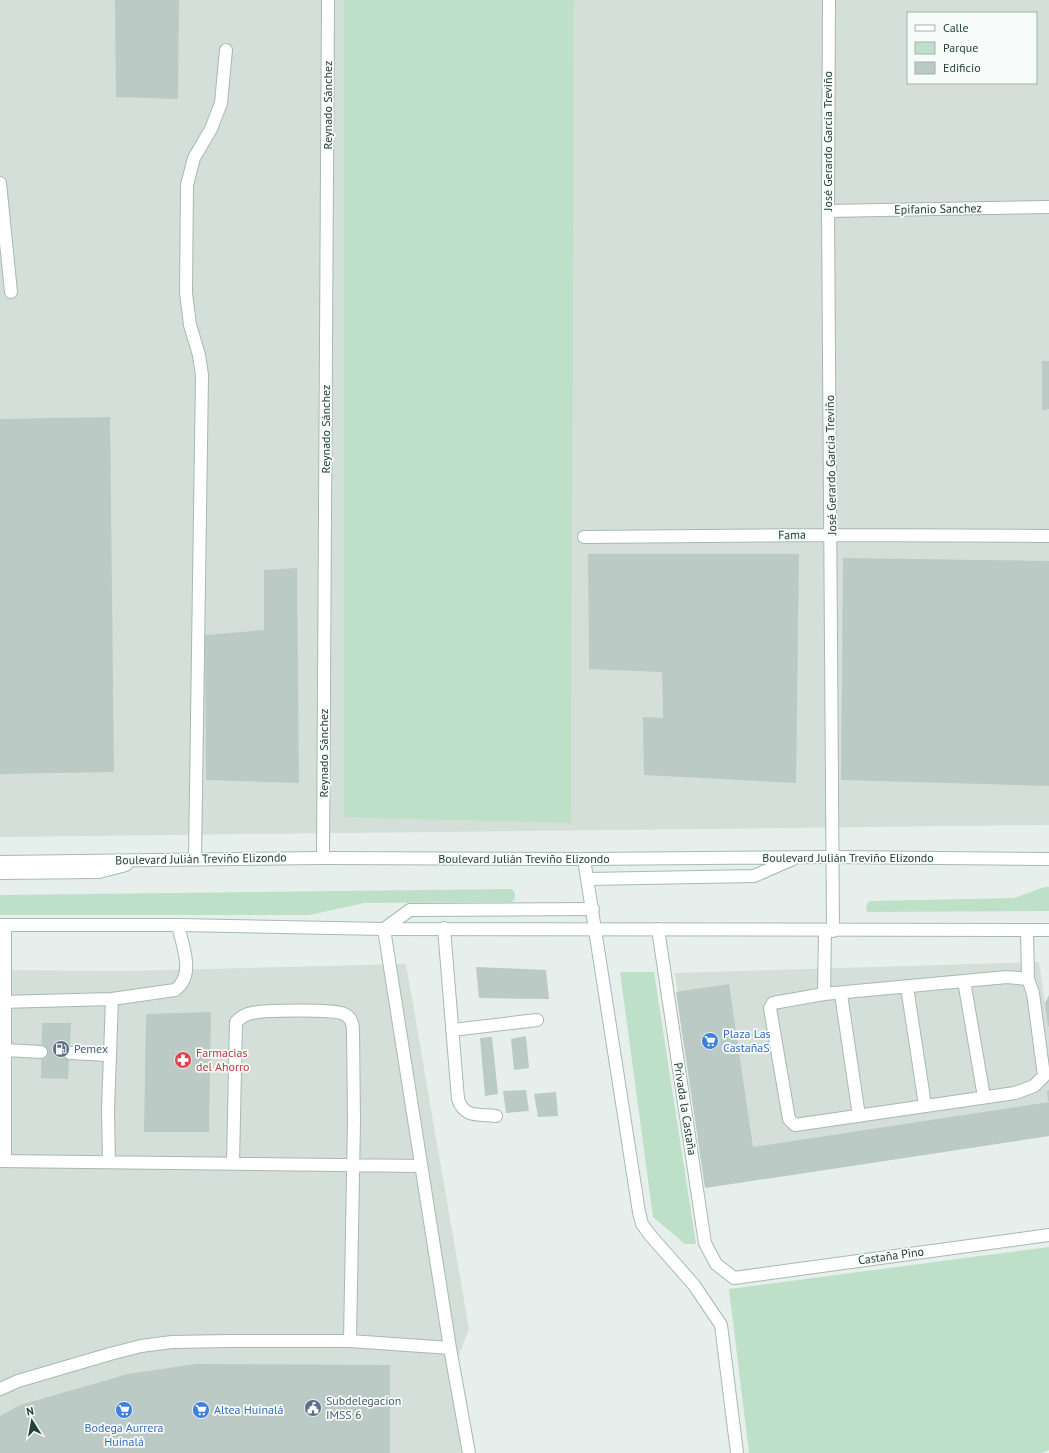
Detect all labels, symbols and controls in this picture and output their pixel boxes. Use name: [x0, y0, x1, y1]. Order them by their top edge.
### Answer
legend: [907, 12, 1037, 84]
text: Calle: [943, 20, 969, 35]
text: Parque: [943, 40, 978, 55]
text: Edificio: [943, 60, 981, 75]
street label: Reynado Sánchez: [320, 61, 335, 149]
street label: José Gerardo García Treviño: [820, 71, 835, 212]
street label: Epifanio Sanchez: [894, 200, 982, 217]
street label: Reynado Sánchez: [318, 385, 333, 473]
street label: José Gerardo García Treviño: [822, 395, 839, 536]
street label: Fama: [778, 527, 806, 542]
street label: Reynado Sánchez: [316, 709, 331, 797]
street label: Boulevard Julián Treviño Elizondo: [115, 850, 287, 867]
street label: Boulevard Julián Treviño Elizondo: [762, 850, 934, 865]
street label: Boulevard Julián Treviño Elizondo: [438, 851, 610, 866]
place label: Plaza Las CastañaS: [723, 1026, 771, 1055]
supermarket icon: Plaza Las CastañaS: [700, 1031, 720, 1051]
fuel station icon: Pemex: [51, 1039, 71, 1059]
place label: Pemex: [74, 1041, 108, 1056]
place label: Farmacias del Ahorro: [196, 1045, 250, 1074]
pharmacy icon: Farmacias del Ahorro: [173, 1050, 193, 1070]
street label: Privada la Castaña: [671, 1061, 700, 1156]
street label: Castaña Pino: [857, 1243, 925, 1268]
place label: Subdelegacion IMSS 6: [326, 1393, 401, 1422]
public building icon: Subdelegacion IMSS 6: [303, 1398, 323, 1418]
supermarket icon: Bodega Aurrera Huinalá: [114, 1400, 134, 1420]
supermarket icon: Altea Huinalá: [191, 1400, 211, 1420]
north arrow: [12, 1401, 52, 1441]
place label: Altea Huinalá: [214, 1402, 283, 1417]
text: N: [25, 1404, 35, 1419]
place label: Bodega Aurrera Huinalá: [85, 1420, 163, 1449]

